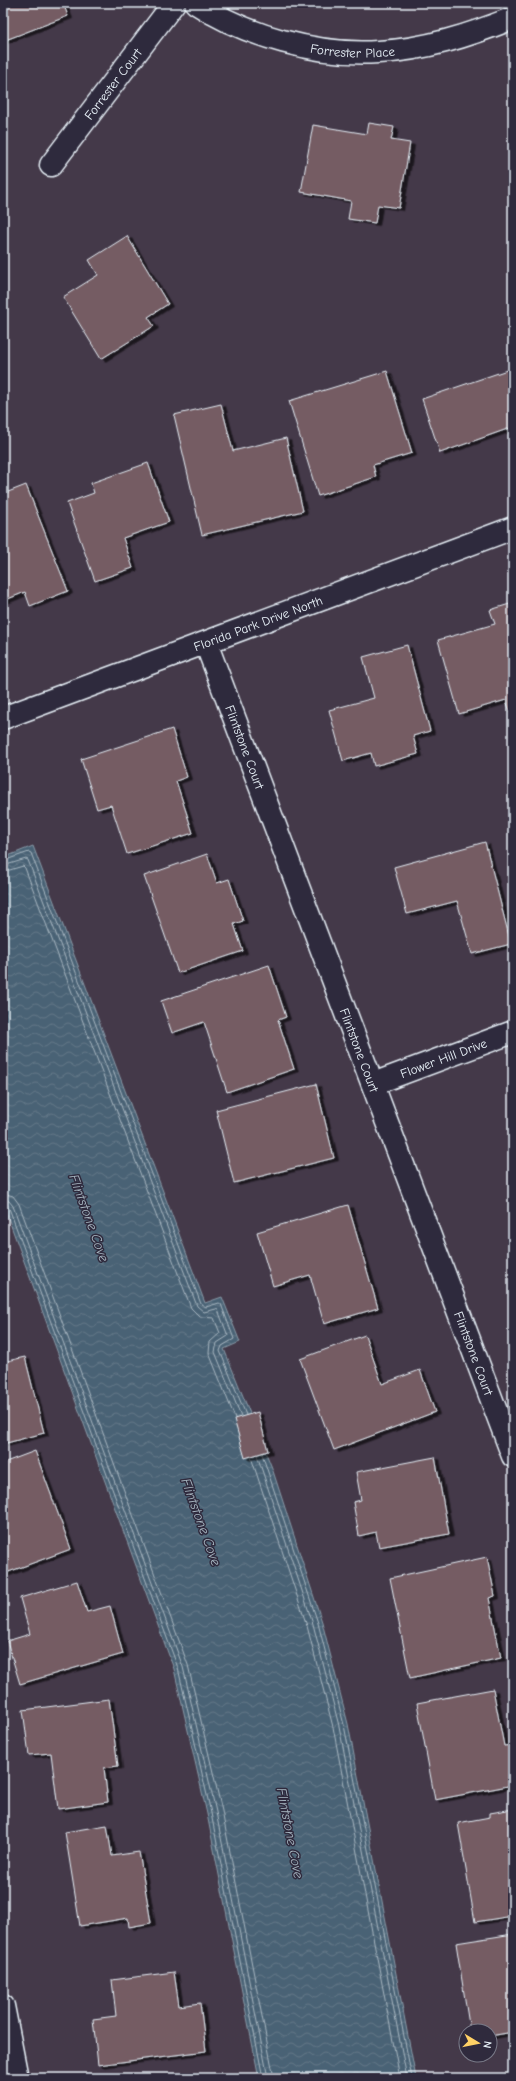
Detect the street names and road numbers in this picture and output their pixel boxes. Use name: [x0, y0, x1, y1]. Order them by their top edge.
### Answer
street label: Forrester Place: [309, 40, 396, 60]
street label: Forrester Court: [81, 44, 145, 122]
street label: Florida Park Drive North: [191, 592, 324, 654]
street label: Flintstone Court: [223, 703, 268, 792]
street label: Flintstone Court: [337, 1006, 383, 1095]
street label: Flower Hill Drive: [398, 1035, 489, 1081]
street label: Flintstone Court: [452, 1309, 497, 1398]

